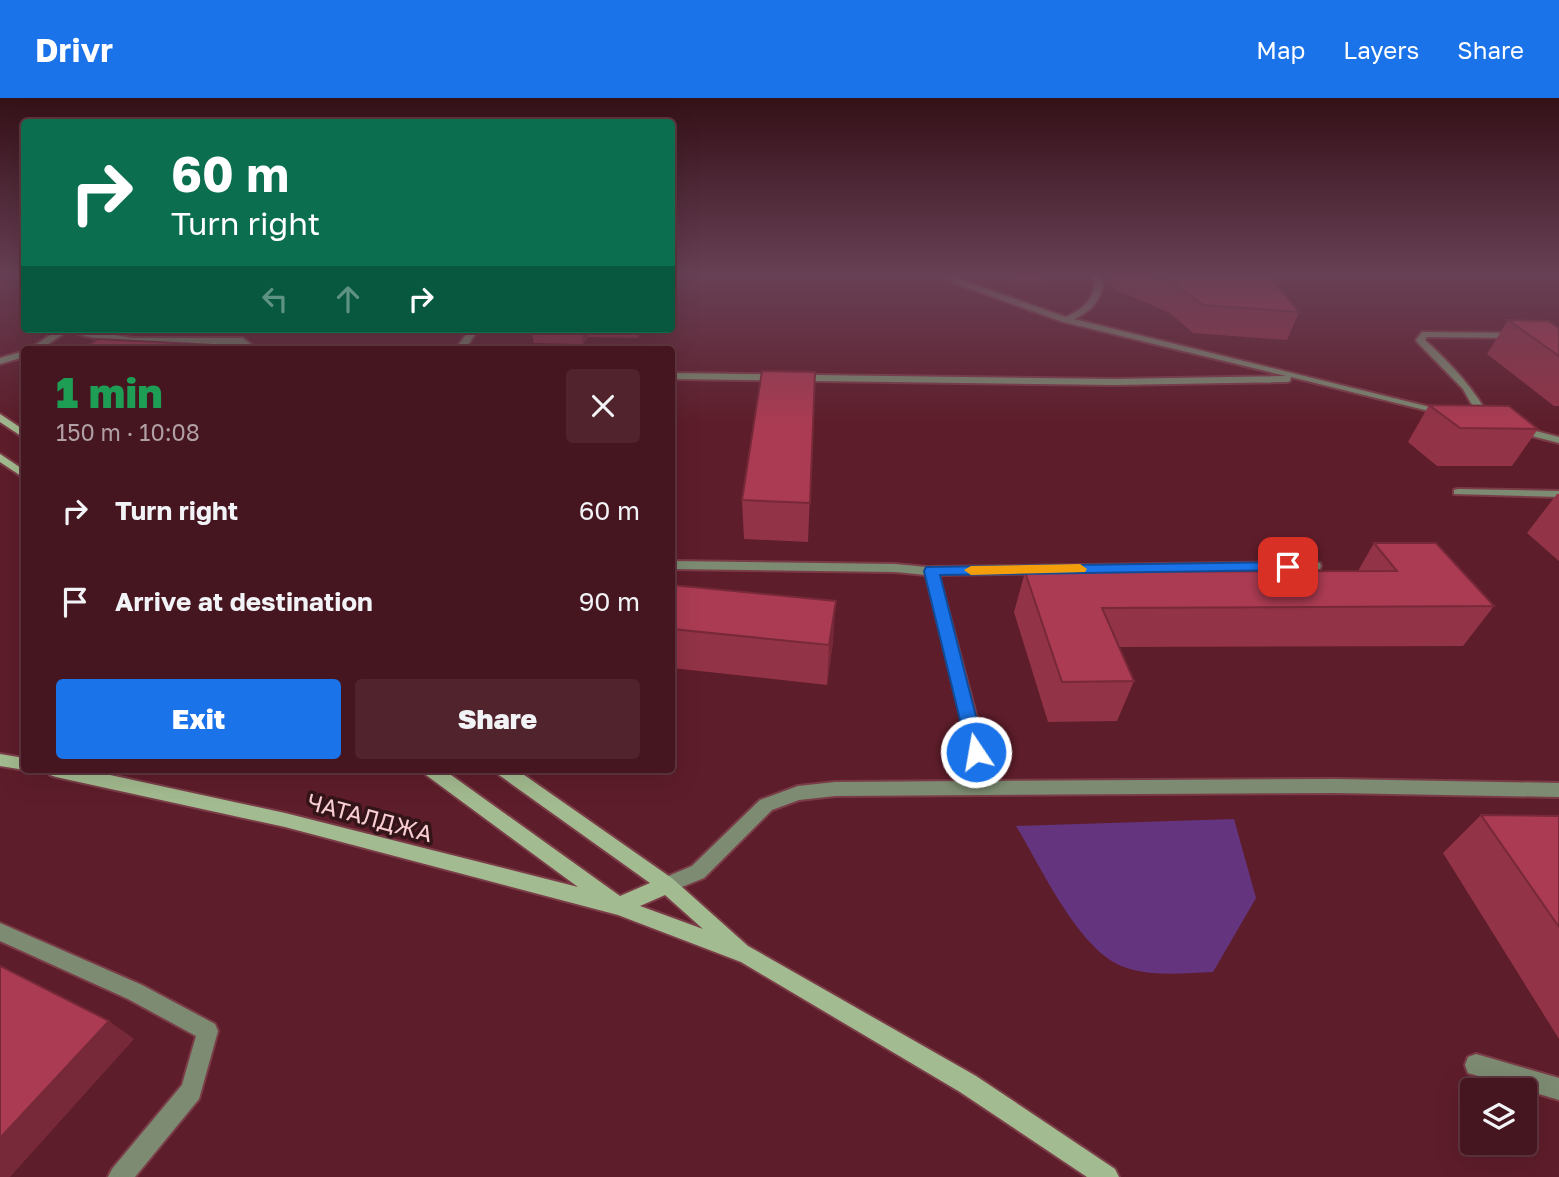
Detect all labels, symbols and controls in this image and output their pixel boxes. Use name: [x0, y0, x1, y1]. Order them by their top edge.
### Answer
text: Drivr: [35, 30, 113, 69]
text: Map: [1256, 35, 1305, 64]
text: Layers: [1343, 35, 1419, 64]
text: Share: [1457, 35, 1524, 64]
text: 60 m: [171, 144, 289, 203]
icon: right: [56, 147, 147, 238]
text: Turn right: [171, 204, 320, 242]
icon: left: [256, 280, 294, 318]
icon: ahead: [329, 280, 367, 318]
icon: right: [402, 280, 440, 318]
text: 1 min: [56, 367, 163, 417]
button: close: [566, 369, 640, 443]
text: 150 m · 10:08: [56, 418, 200, 446]
icon: right: [56, 492, 94, 530]
text: Turn right: [115, 495, 238, 526]
text: 60 m: [579, 495, 640, 526]
pin: [1258, 537, 1318, 597]
icon: arrive: [1269, 548, 1307, 586]
icon: arrive: [56, 583, 94, 621]
text: Arrive at destination: [115, 586, 373, 617]
text: 90 m: [579, 586, 640, 617]
button: Exit: [56, 679, 341, 759]
button: Share: [355, 679, 640, 759]
position arrow: [939, 715, 1013, 789]
street label: ЧАТАЛДЖА: [304, 787, 436, 847]
map controls: [1460, 1078, 1537, 1155]
button: layers: [1460, 1078, 1537, 1155]

